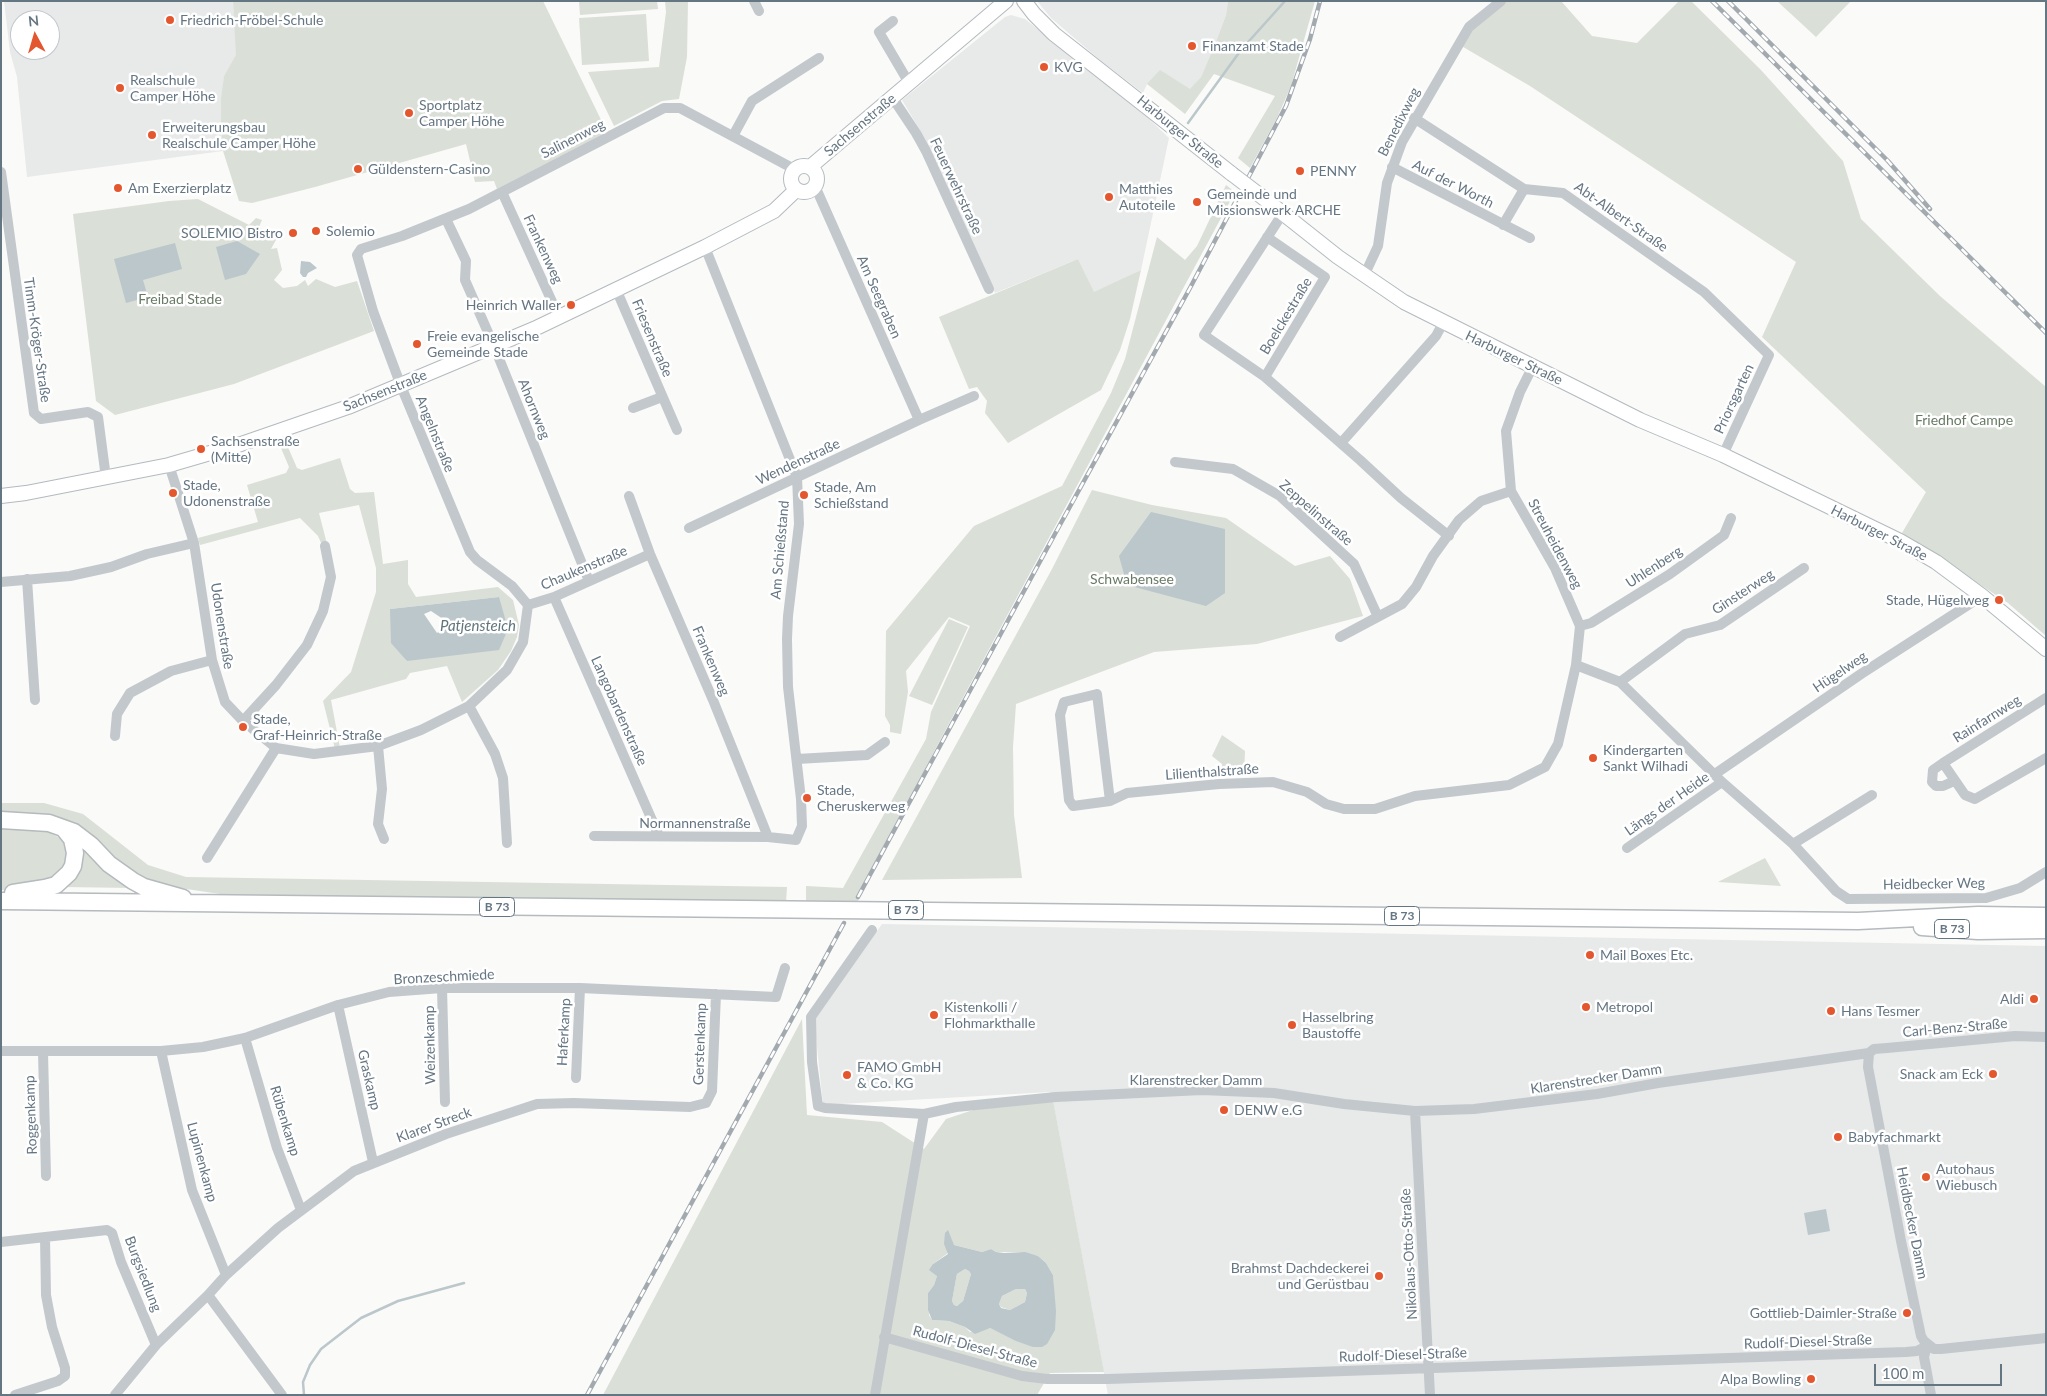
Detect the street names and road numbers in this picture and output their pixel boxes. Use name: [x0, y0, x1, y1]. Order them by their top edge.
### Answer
street label: Benedixweg: [1374, 85, 1424, 159]
street label: Sachsenstraße: [821, 90, 899, 160]
street label: Harburger Straße: [1133, 92, 1227, 172]
street label: Salinenweg: [538, 116, 608, 162]
street label: Feuerwehrstraße: [926, 135, 986, 237]
street label: Auf der Worth: [1410, 156, 1496, 212]
street label: Abt-Albert-Straße: [1571, 178, 1671, 256]
street label: Frankenweg: [520, 212, 566, 286]
street label: Am Seegraben: [853, 253, 905, 341]
street label: Boelckestraße: [1256, 274, 1316, 358]
street label: Timm-Kröger-Straße: [20, 276, 54, 404]
street label: Friesenstraße: [628, 297, 676, 379]
street label: Harburger Straße: [1463, 327, 1565, 389]
street label: Priorsgarten: [1710, 361, 1758, 437]
street label: Sachsenstraße: [341, 367, 429, 415]
street label: Ahornweg: [514, 376, 554, 442]
street label: Angelnstraße: [412, 393, 458, 475]
street label: Wendenstraße: [753, 435, 843, 489]
street label: Zeppelinstraße: [1276, 477, 1356, 549]
street label: Streuheidenweg: [1524, 496, 1586, 592]
street label: Am Schießstand: [767, 500, 793, 600]
street label: Harburger Straße: [1828, 501, 1930, 565]
street label: Chaukenstraße: [538, 542, 630, 594]
street label: Uhlenberg: [1623, 543, 1685, 591]
street label: Ginsterweg: [1709, 566, 1777, 618]
street label: Udonenstraße: [207, 582, 237, 670]
street label: Frankenweg: [689, 623, 733, 699]
street label: Hügelweg: [1810, 648, 1870, 696]
street label: Langobardenstraße: [587, 654, 651, 768]
street label: Rainfarnweg: [1950, 691, 2024, 747]
street label: Lilienthalstraße: [1165, 760, 1259, 784]
street label: Längs der Heide: [1622, 769, 1712, 839]
street label: Normannenstraße: [639, 815, 751, 831]
street label: Heidbecker Weg: [1883, 875, 1985, 893]
road number: B 73: [480, 898, 514, 916]
road number: B 73: [888, 900, 924, 920]
road number: B 73: [1384, 906, 1420, 926]
road number: B 73: [1934, 920, 1970, 939]
street label: Bronzeschmiede: [393, 966, 495, 988]
street label: Haferkamp: [554, 998, 574, 1066]
street label: Gerstenkamp: [690, 1003, 710, 1085]
street label: Weizenkamp: [421, 1005, 439, 1085]
street label: Carl-Benz-Straße: [1902, 1015, 2008, 1041]
street label: Graskamp: [354, 1048, 384, 1112]
street label: Klarenstrecker Damm: [1529, 1060, 1663, 1098]
street label: Klarenstrecker Damm: [1130, 1072, 1262, 1088]
street label: Roggenkamp: [21, 1075, 41, 1155]
street label: Rübenkamp: [266, 1084, 304, 1158]
street label: Klarer Streck: [394, 1104, 474, 1146]
street label: Lupinenkamp: [183, 1120, 221, 1204]
street label: Heidbecker Damm: [1893, 1165, 1931, 1281]
street label: Nikolaus-Otto-Straße: [1397, 1188, 1421, 1320]
street label: Burgsiedlung: [121, 1234, 165, 1314]
street label: Rudolf-Diesel-Straße: [911, 1322, 1039, 1372]
street label: Rudolf-Diesel-Straße: [1744, 1331, 1872, 1353]
street label: Rudolf-Diesel-Straße: [1339, 1344, 1467, 1366]

